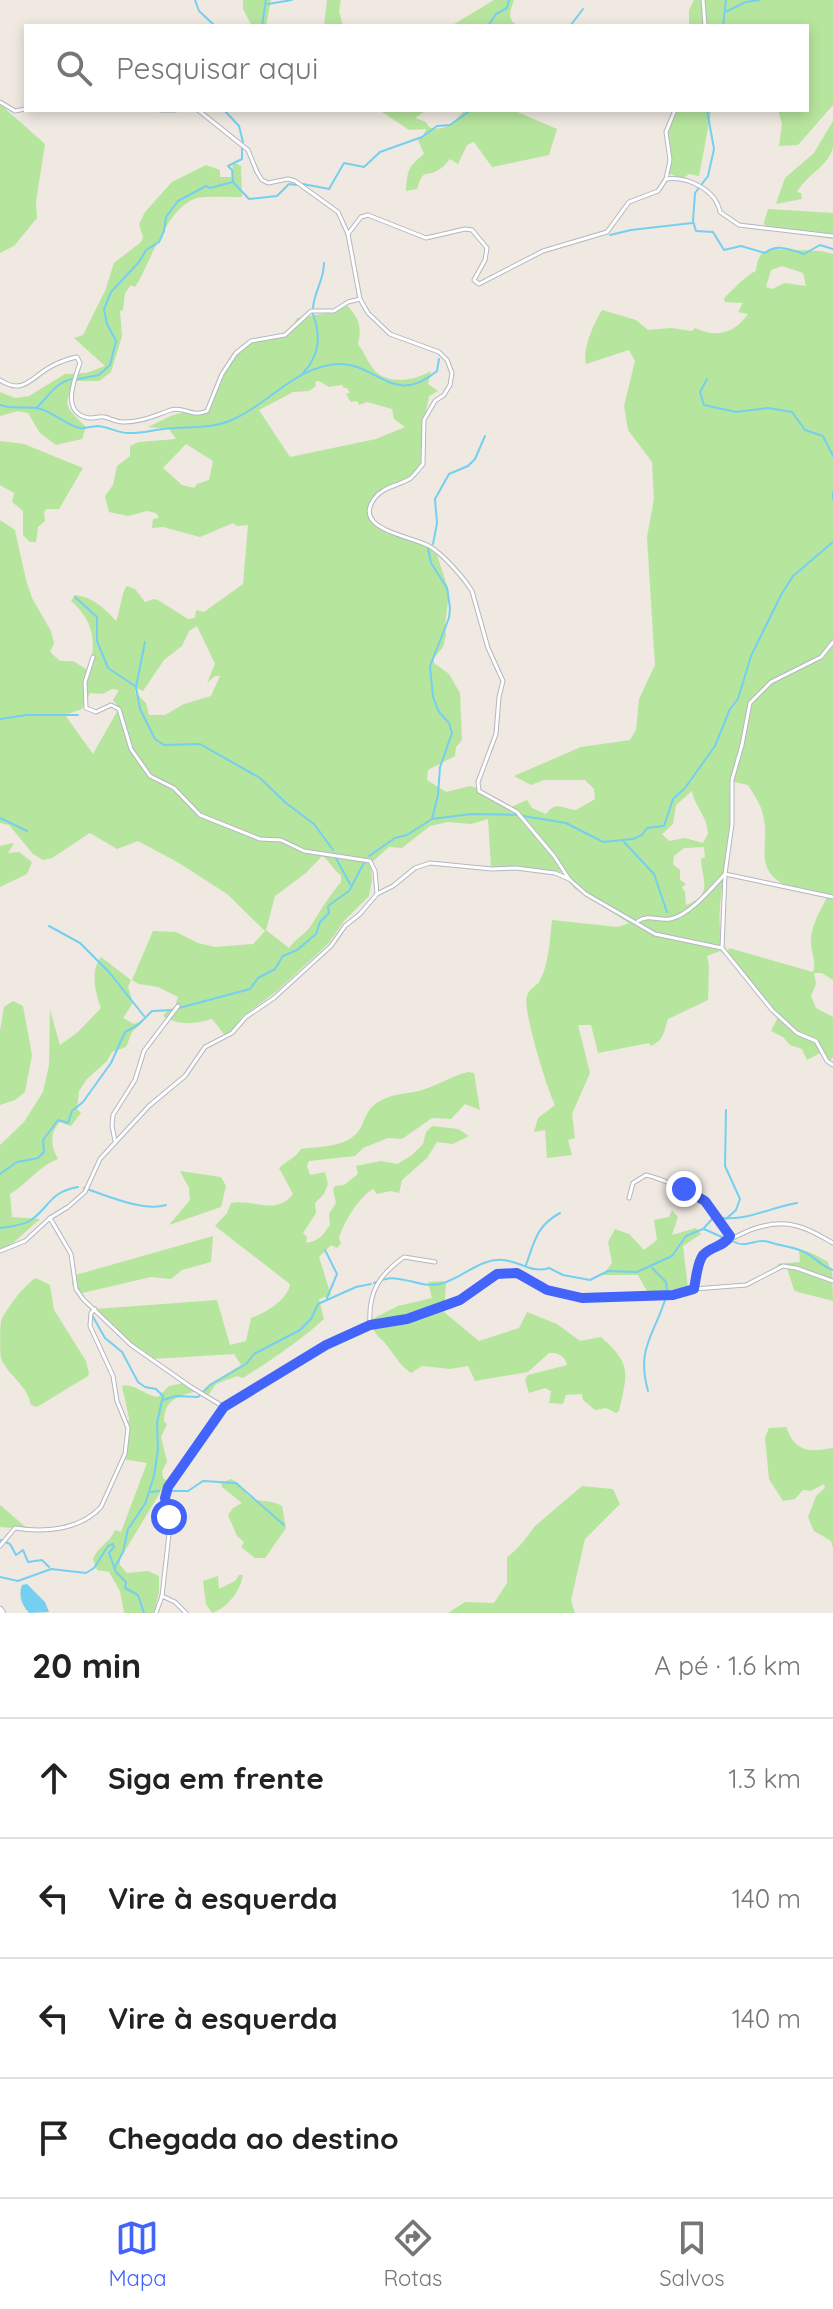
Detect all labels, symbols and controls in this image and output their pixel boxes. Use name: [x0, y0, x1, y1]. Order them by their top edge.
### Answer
search box: [24, 24, 809, 112]
icon: search: [52, 46, 96, 90]
text: Pesquisar aqui: [116, 49, 318, 87]
route end: [666, 1171, 702, 1207]
route start: [151, 1499, 187, 1535]
text: 20 min: [32, 1644, 141, 1687]
text: A pé · 1.6 km: [654, 1649, 801, 1682]
icon: ahead: [32, 1756, 76, 1800]
text: Siga em frente: [108, 1759, 324, 1797]
text: 1.3 km: [728, 1762, 801, 1795]
icon: left: [32, 1876, 76, 1920]
text: Vire à esquerda: [108, 1879, 337, 1917]
text: 140 m: [732, 1882, 801, 1915]
icon: left: [32, 1996, 76, 2040]
text: Vire à esquerda: [108, 1999, 337, 2037]
text: 140 m: [732, 2002, 801, 2035]
icon: arrive: [32, 2116, 76, 2160]
text: Chegada ao destino: [108, 2119, 399, 2157]
tab: Mapa: [108, 2216, 167, 2292]
tab: Rotas: [383, 2216, 442, 2292]
tab: Salvos: [659, 2216, 725, 2292]

